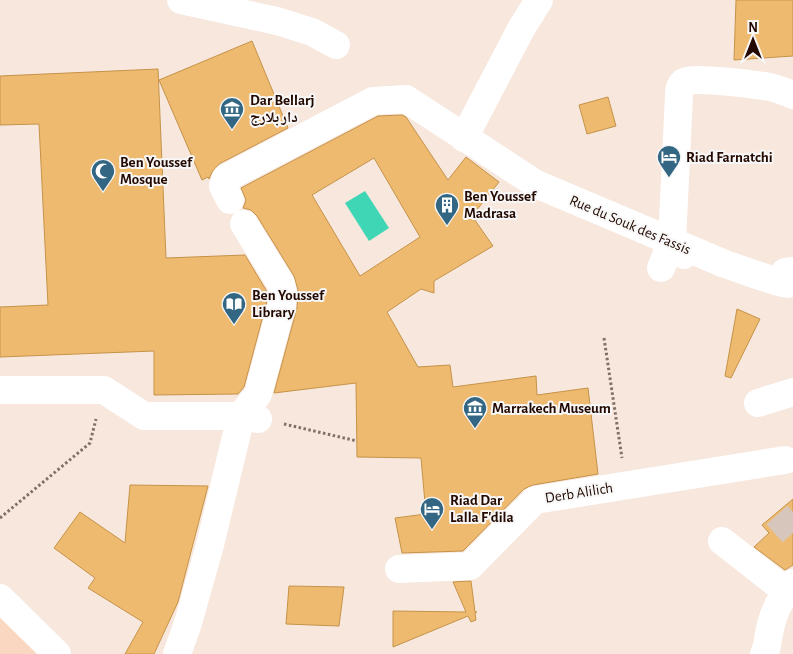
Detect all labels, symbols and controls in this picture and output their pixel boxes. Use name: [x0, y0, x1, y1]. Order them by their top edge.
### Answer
north arrow: [728, 15, 778, 65]
text: N: [748, 21, 758, 35]
place label: Dar Bellarj دار بلارج: [250, 93, 315, 126]
museum icon: Dar Bellarj دار بلارج: [219, 96, 245, 130]
hotel icon: Riad Farnatchi: [656, 144, 682, 178]
place label: Riad Farnatchi: [686, 150, 773, 165]
place label: Ben Youssef Mosque: [120, 155, 193, 187]
mosque icon: Ben Youssef Mosque: [90, 158, 116, 192]
place label: Ben Youssef Madrasa: [464, 189, 537, 221]
building icon: Ben Youssef Madrasa: [434, 192, 460, 226]
street label: Rue du Souk des Fassis: [567, 193, 693, 257]
place label: Ben Youssef Library: [252, 288, 325, 320]
library icon: Ben Youssef Library: [221, 291, 247, 325]
museum icon: Marrakech Museum: [462, 395, 488, 429]
place label: Marrakech Museum: [492, 401, 611, 416]
street label: Derb Alilich: [544, 480, 614, 506]
place label: Riad Dar Lalla F'dila: [450, 493, 514, 525]
hotel icon: Riad Dar Lalla F'dila: [419, 496, 445, 530]

